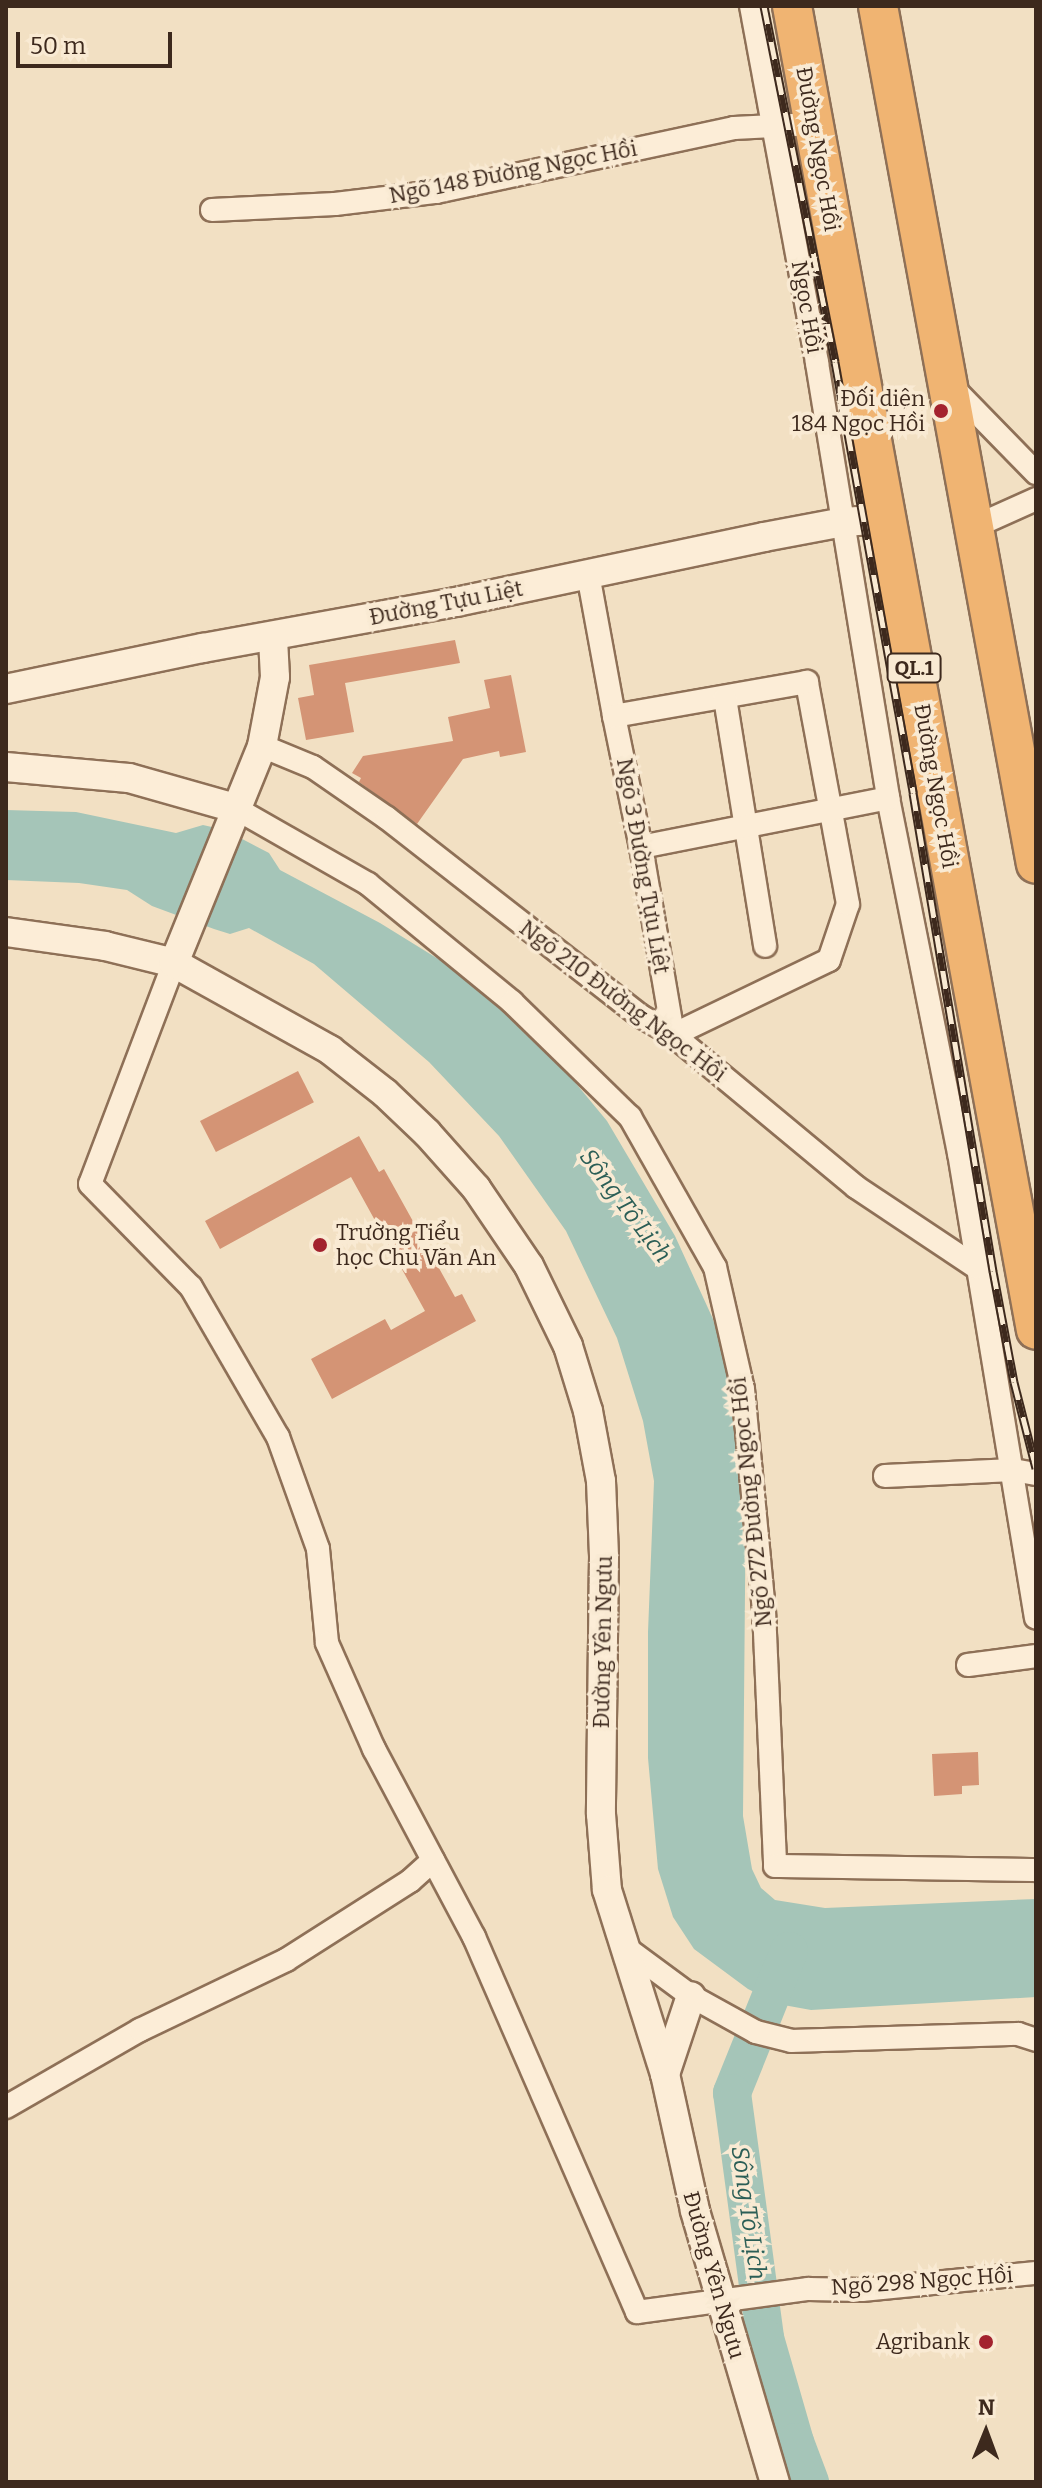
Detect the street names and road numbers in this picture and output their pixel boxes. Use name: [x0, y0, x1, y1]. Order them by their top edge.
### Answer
street label: Đường Ngọc Hồi: [791, 65, 845, 233]
street label: Ngõ 148 Đường Ngọc Hồi: [387, 135, 639, 209]
street label: Ngọc Hồi: [786, 259, 828, 355]
street label: Đường Tựu Liệt: [367, 575, 525, 631]
road number: QL.1: [886, 652, 942, 684]
street label: Đường Ngọc Hồi: [909, 702, 963, 870]
street label: Ngõ 3 Đường Tựu Liệt: [611, 756, 675, 976]
street label: Ngõ 210 Đường Ngọc Hồi: [514, 915, 732, 1087]
street label: Ngõ 272 Đường Ngọc Hồi: [725, 1375, 777, 1629]
street label: Đường Yên Ngưu: [588, 1555, 618, 1729]
street label: Đường Yên Ngưu: [678, 2188, 750, 2362]
street label: Ngõ 298 Ngọc Hồi: [830, 2261, 1014, 2301]

